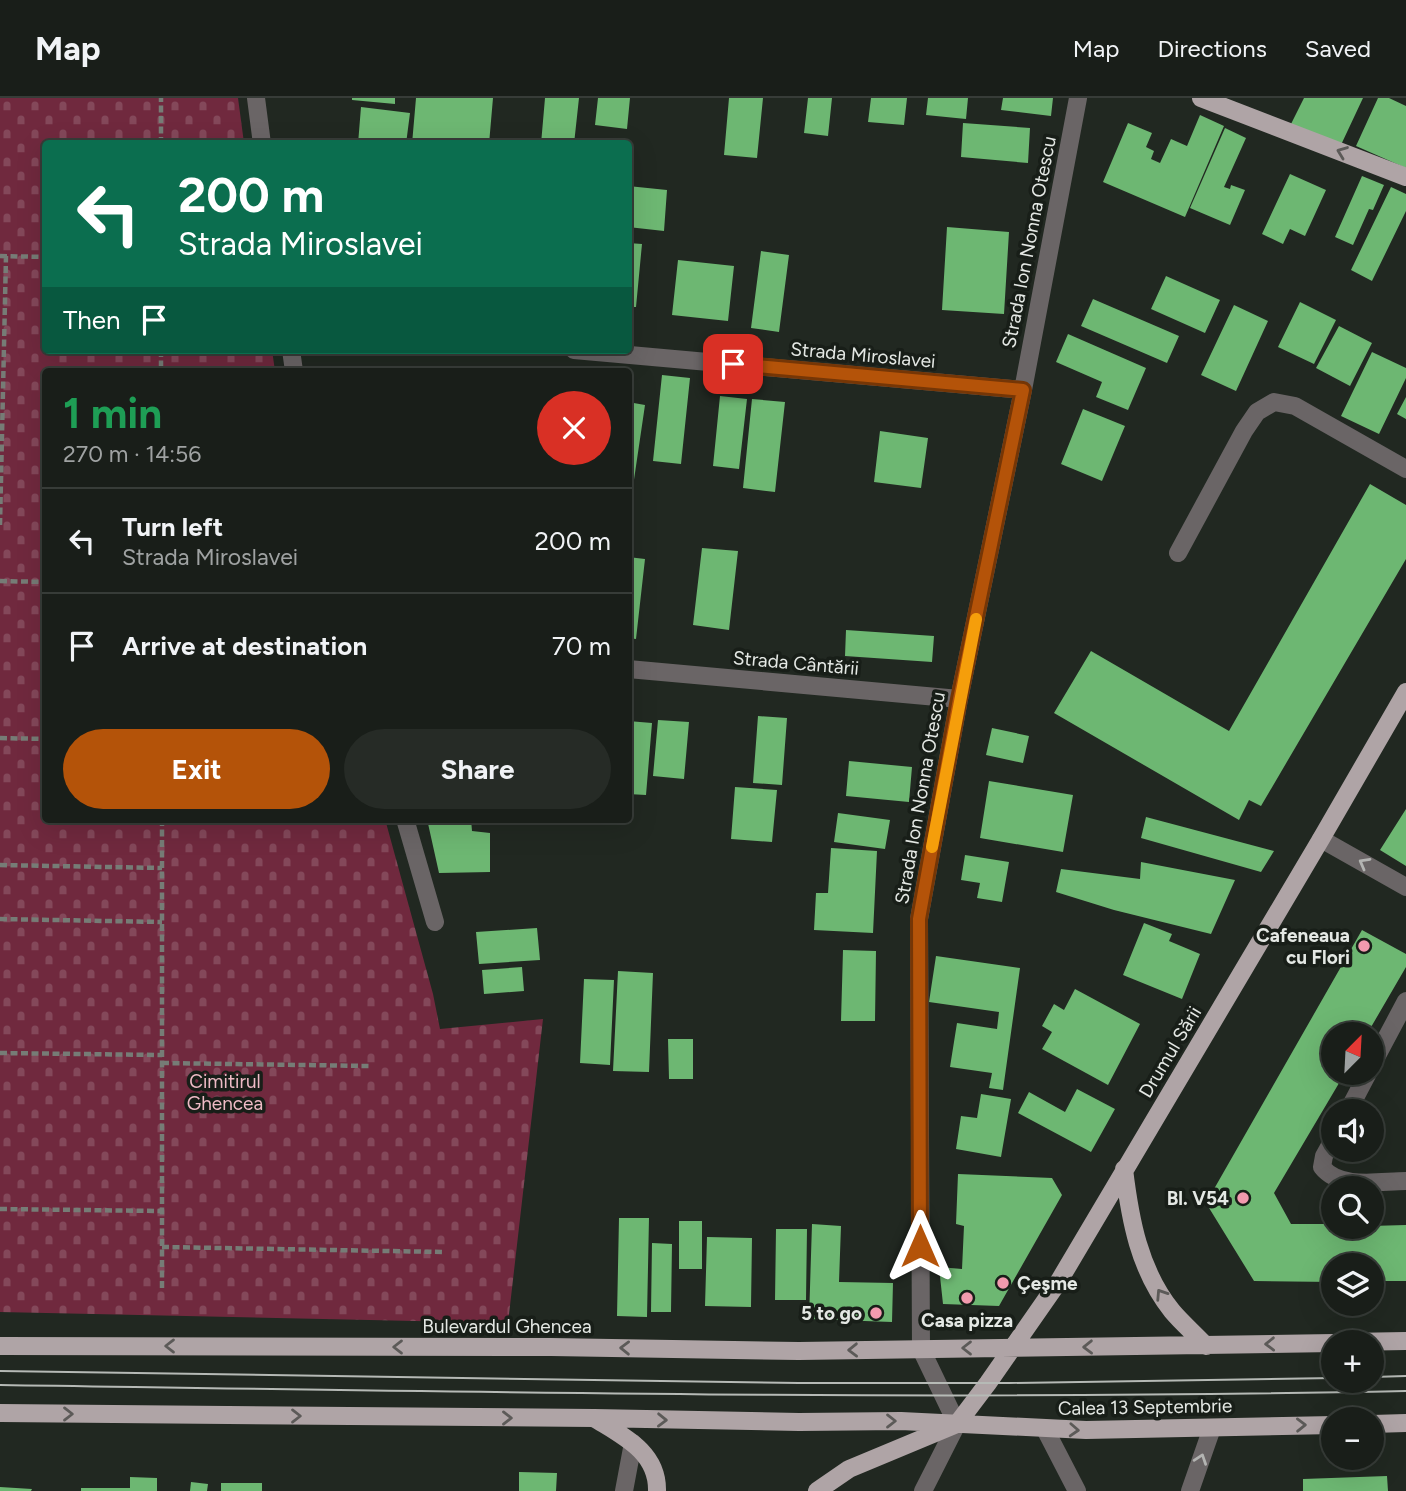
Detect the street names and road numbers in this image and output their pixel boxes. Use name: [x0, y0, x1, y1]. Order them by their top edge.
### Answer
street label: Strada Ion Nonna Otescu: [997, 134, 1061, 350]
street label: Strada Miroslavei: [790, 337, 936, 373]
street label: Strada Cântării: [732, 646, 860, 680]
street label: Strada Ion Nonna Otescu: [890, 690, 950, 906]
street label: Drumul Sării: [1134, 1002, 1206, 1102]
street label: Bulevardul Ghencea: [422, 1315, 592, 1338]
street label: Calea 13 Septembrie: [1058, 1394, 1232, 1420]

